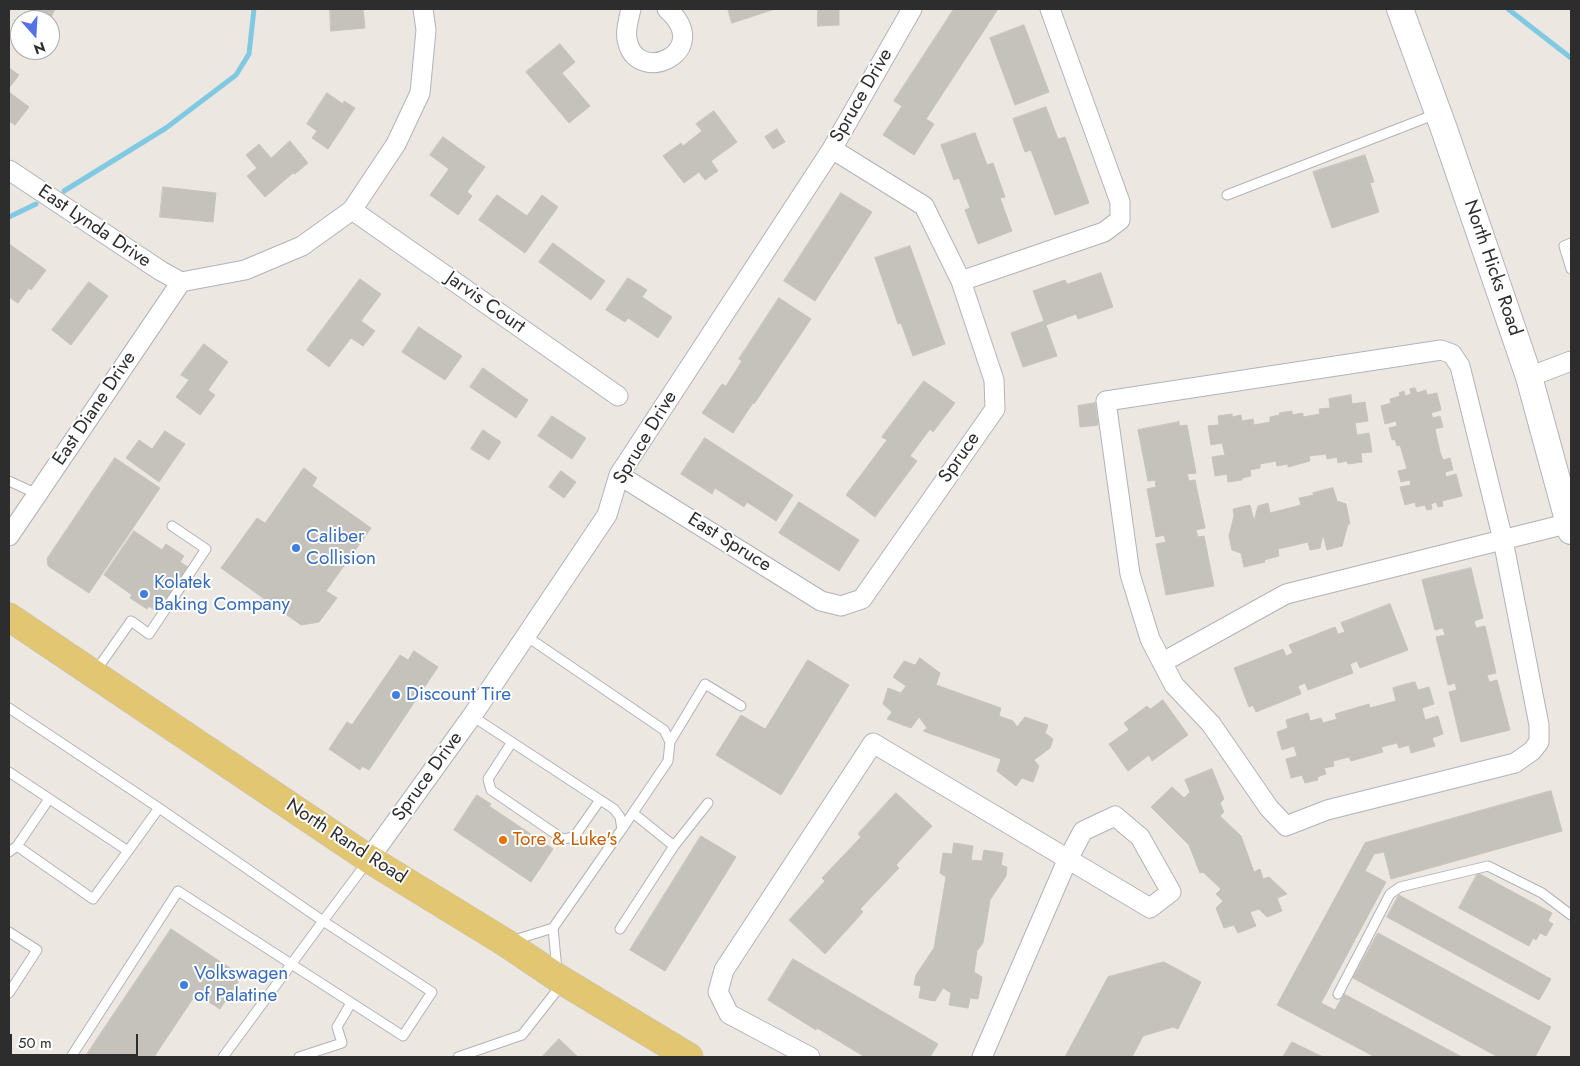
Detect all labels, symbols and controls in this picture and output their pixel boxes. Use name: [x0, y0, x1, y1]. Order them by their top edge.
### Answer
north arrow: [10, 10, 60, 60]
text: N: [31, 37, 48, 60]
street label: Spruce Drive: [826, 45, 898, 147]
street label: East Lynda Drive: [33, 181, 155, 273]
street label: North Hicks Road: [1458, 197, 1526, 339]
street label: Jarvis Court: [441, 267, 529, 339]
street label: East Diane Drive: [49, 348, 141, 470]
street label: Spruce Drive: [609, 387, 683, 489]
street label: Spruce: [934, 428, 986, 488]
street label: East Spruce: [683, 508, 775, 578]
place label: Caliber Collision: [306, 526, 376, 570]
marker: Caliber Collision: [290, 542, 302, 554]
place label: Kolatek Baking Company: [154, 572, 290, 616]
marker: Kolatek Baking Company: [138, 588, 150, 600]
place label: Discount Tire: [406, 684, 511, 706]
marker: Discount Tire: [390, 689, 402, 701]
street label: Spruce Drive: [388, 728, 468, 826]
street label: North Rand Road: [281, 795, 411, 889]
place label: Tore & Luke's: [513, 829, 617, 851]
marker: Tore & Luke's: [497, 834, 509, 846]
place label: Volkswagen of Palatine: [194, 963, 288, 1007]
marker: Volkswagen of Palatine: [178, 979, 190, 991]
scale bar: [12, 1024, 140, 1056]
text: 50 m: [18, 1032, 52, 1054]

